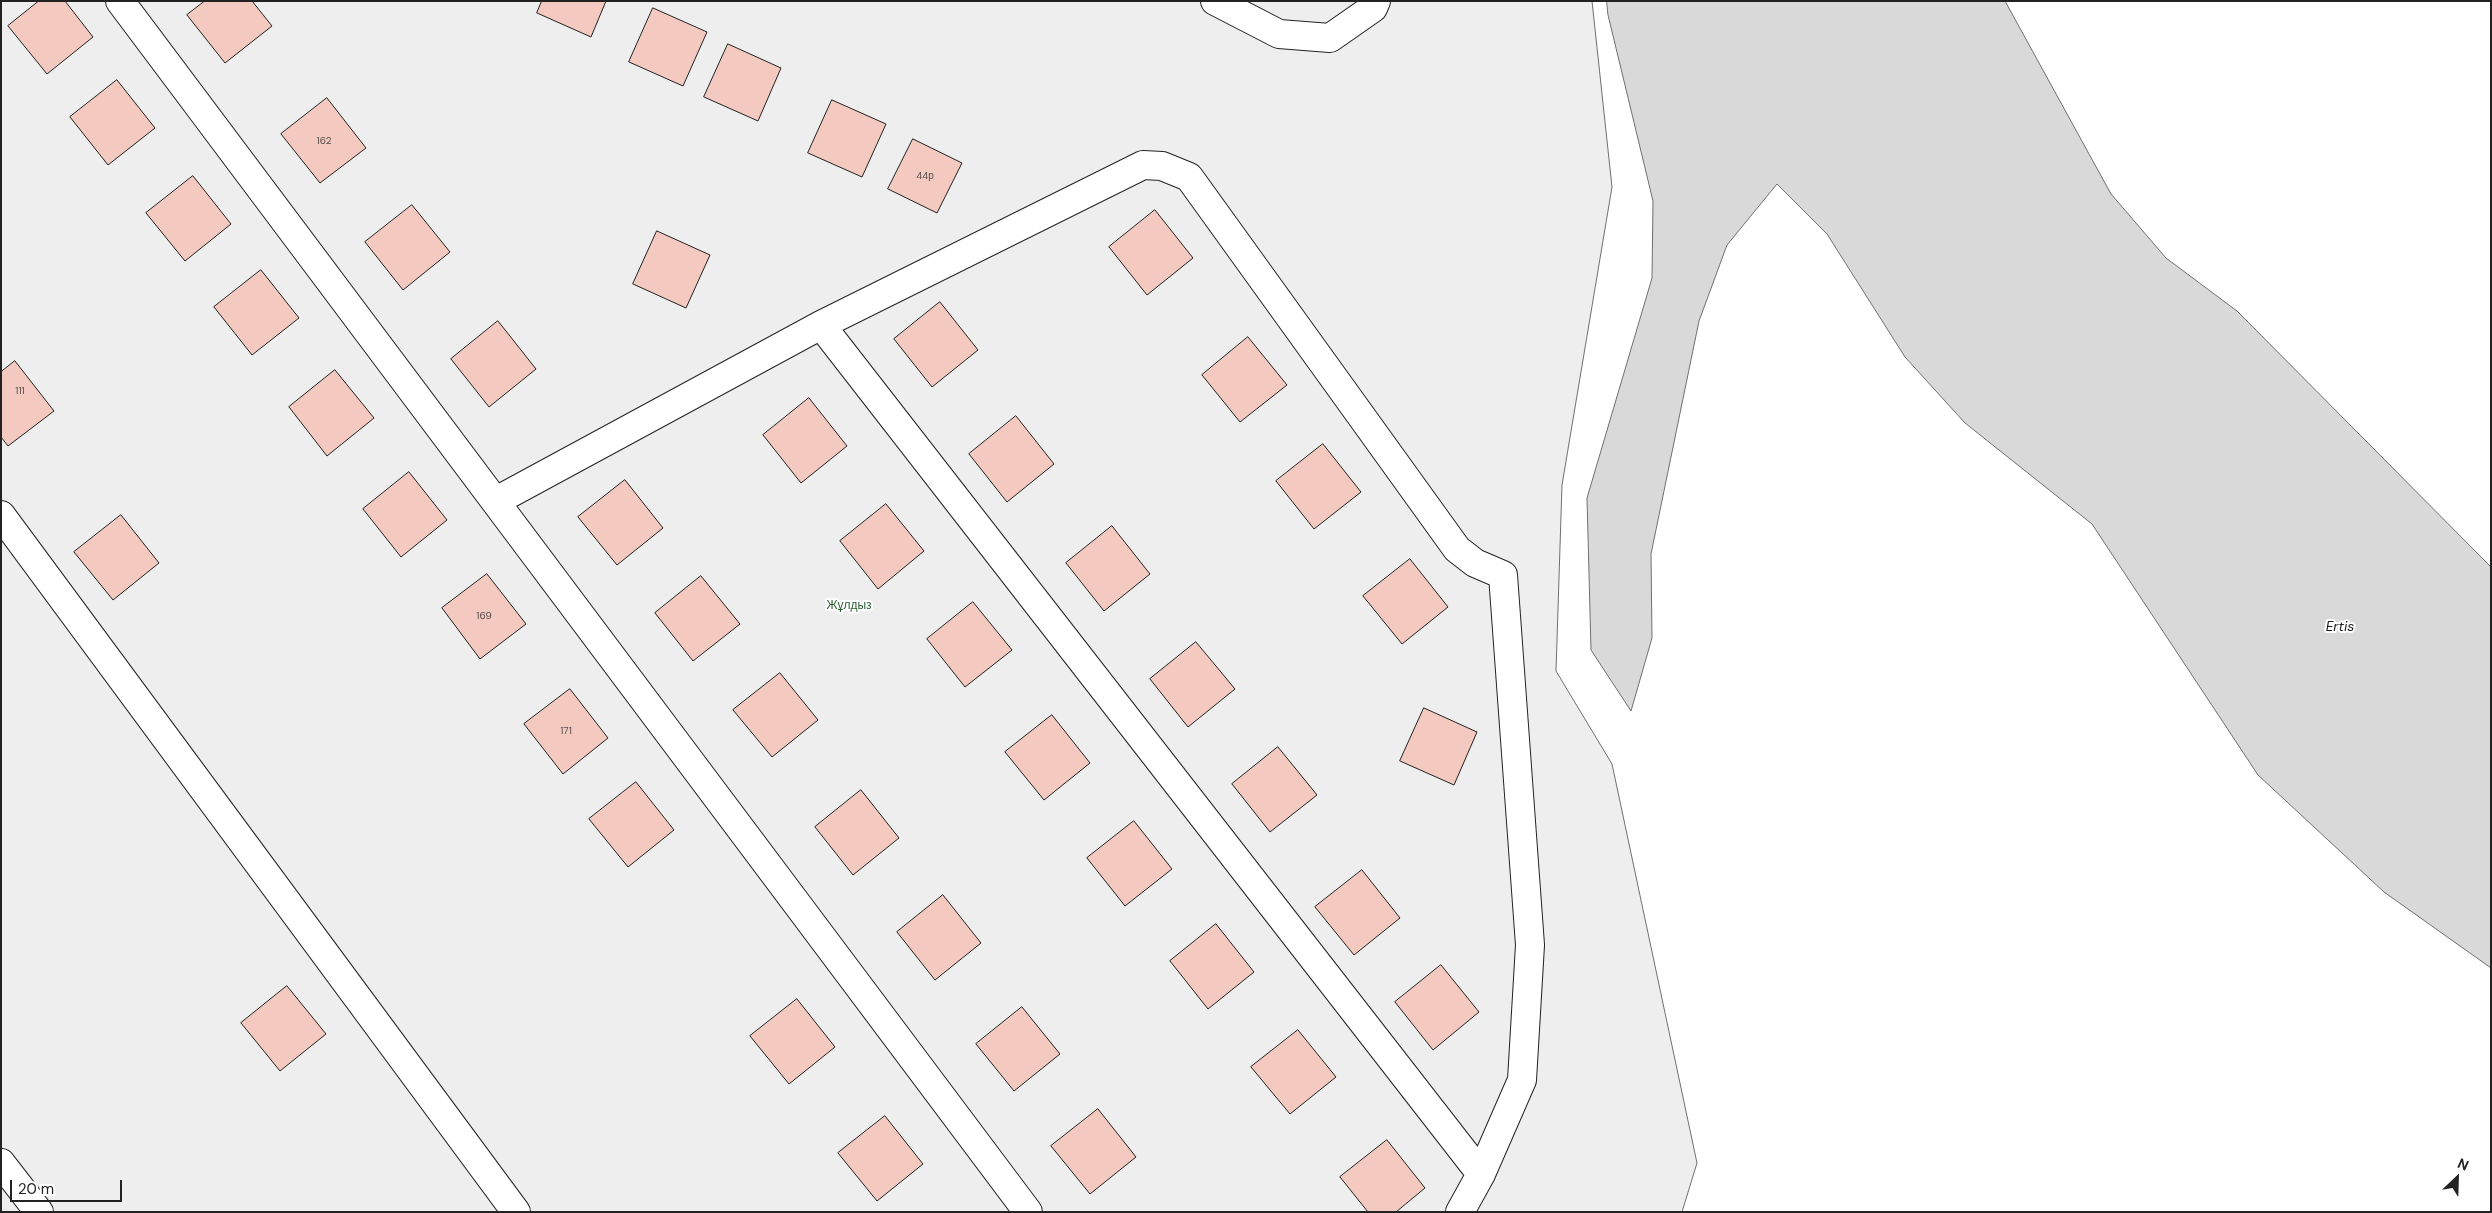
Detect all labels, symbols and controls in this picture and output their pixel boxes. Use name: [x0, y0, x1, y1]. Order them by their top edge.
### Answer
house number: 162: [317, 135, 331, 147]
house number: 44р: [916, 170, 934, 182]
house number: 111: [15, 385, 25, 397]
park label: Жұлдыз: [826, 599, 872, 613]
house number: 169: [476, 610, 492, 622]
water label: Ertis: [2326, 619, 2354, 635]
house number: 171: [560, 725, 572, 737]
north arrow: [2432, 1153, 2482, 1203]
text: N: [2455, 1154, 2471, 1175]
scale bar: [12, 1170, 125, 1202]
text: 20 m: [18, 1179, 54, 1199]

